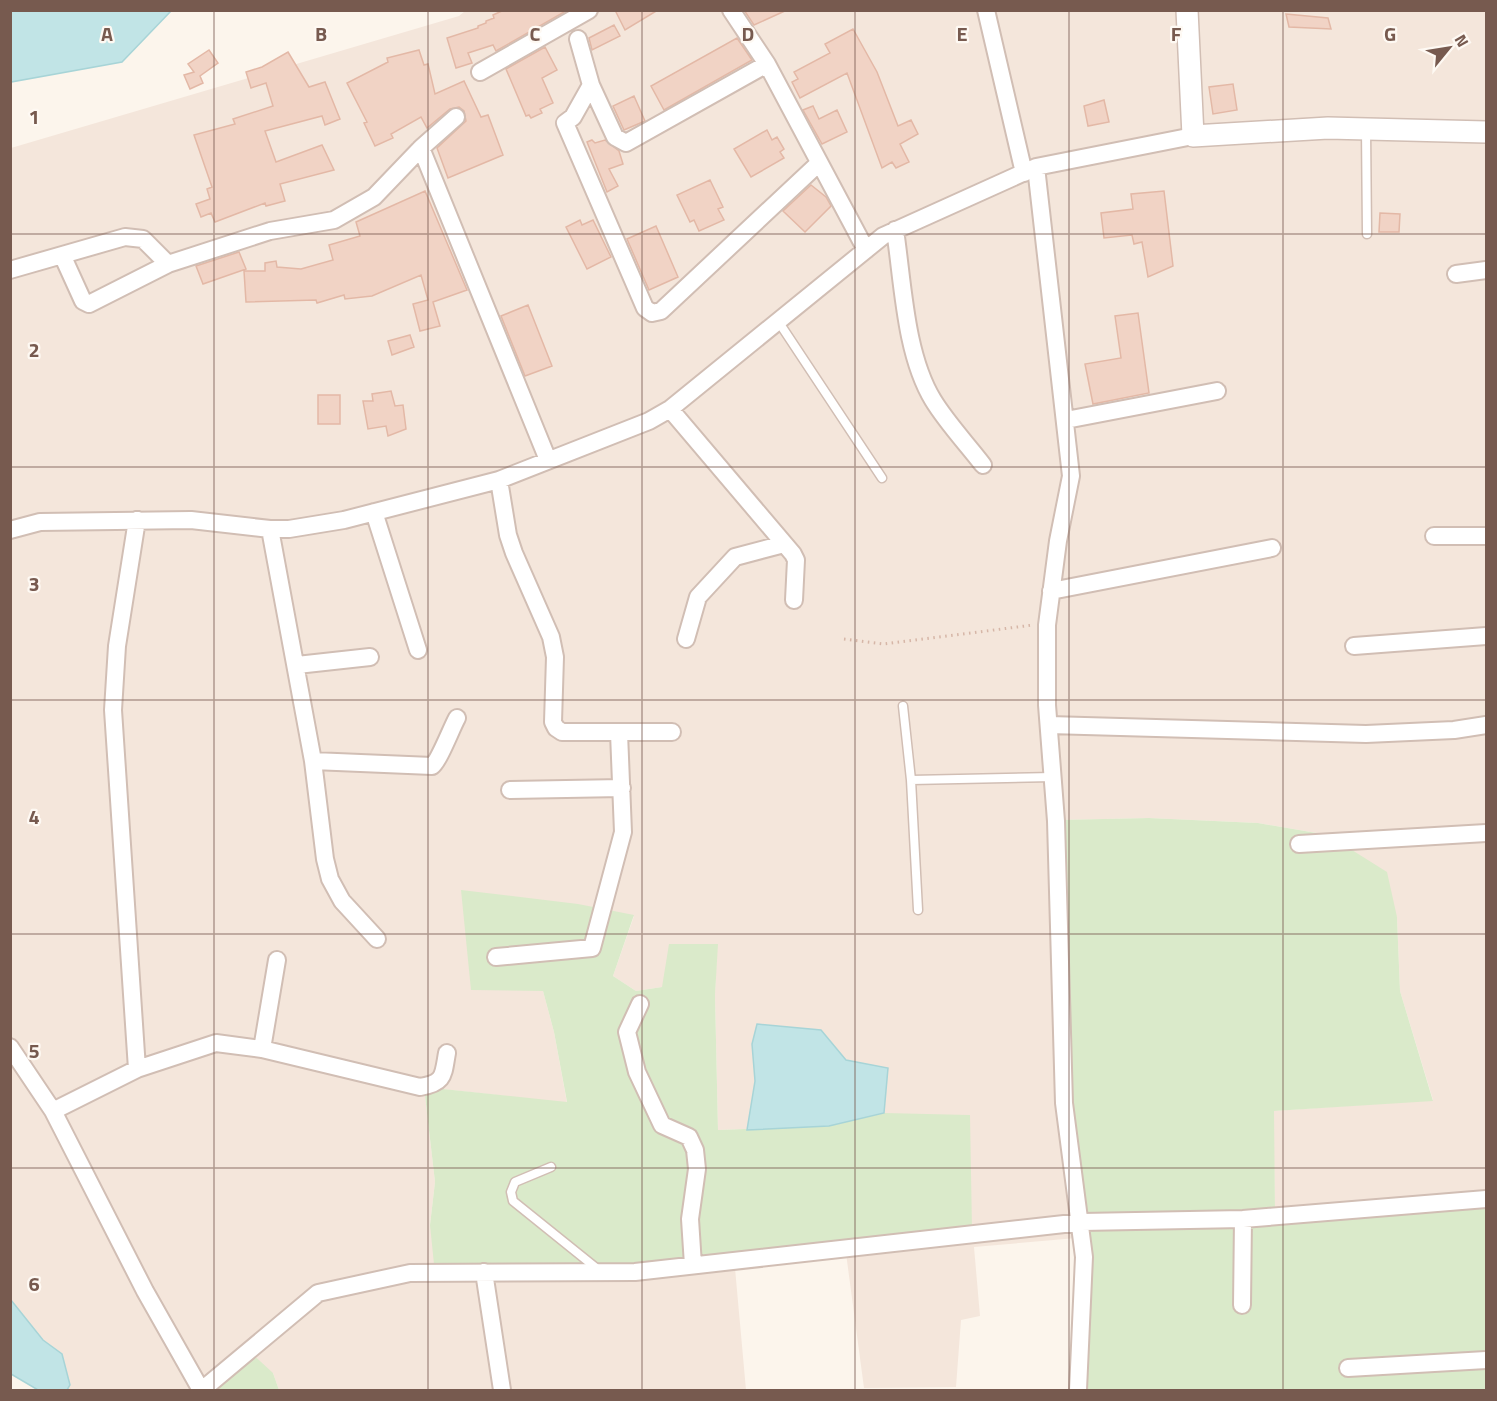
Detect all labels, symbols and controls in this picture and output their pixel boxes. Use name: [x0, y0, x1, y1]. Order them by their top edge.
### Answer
text: A: [101, 18, 113, 49]
text: B: [315, 18, 327, 49]
text: C: [530, 18, 541, 49]
text: D: [742, 18, 754, 49]
text: E: [956, 18, 968, 49]
text: F: [1171, 18, 1182, 49]
text: G: [1384, 18, 1396, 49]
north arrow: [1419, 18, 1479, 78]
text: N: [1449, 30, 1475, 51]
text: 1: [28, 101, 40, 132]
text: 2: [28, 334, 40, 365]
text: 3: [28, 568, 40, 599]
text: 4: [28, 801, 40, 832]
text: 5: [28, 1035, 40, 1066]
text: 6: [28, 1268, 40, 1299]

